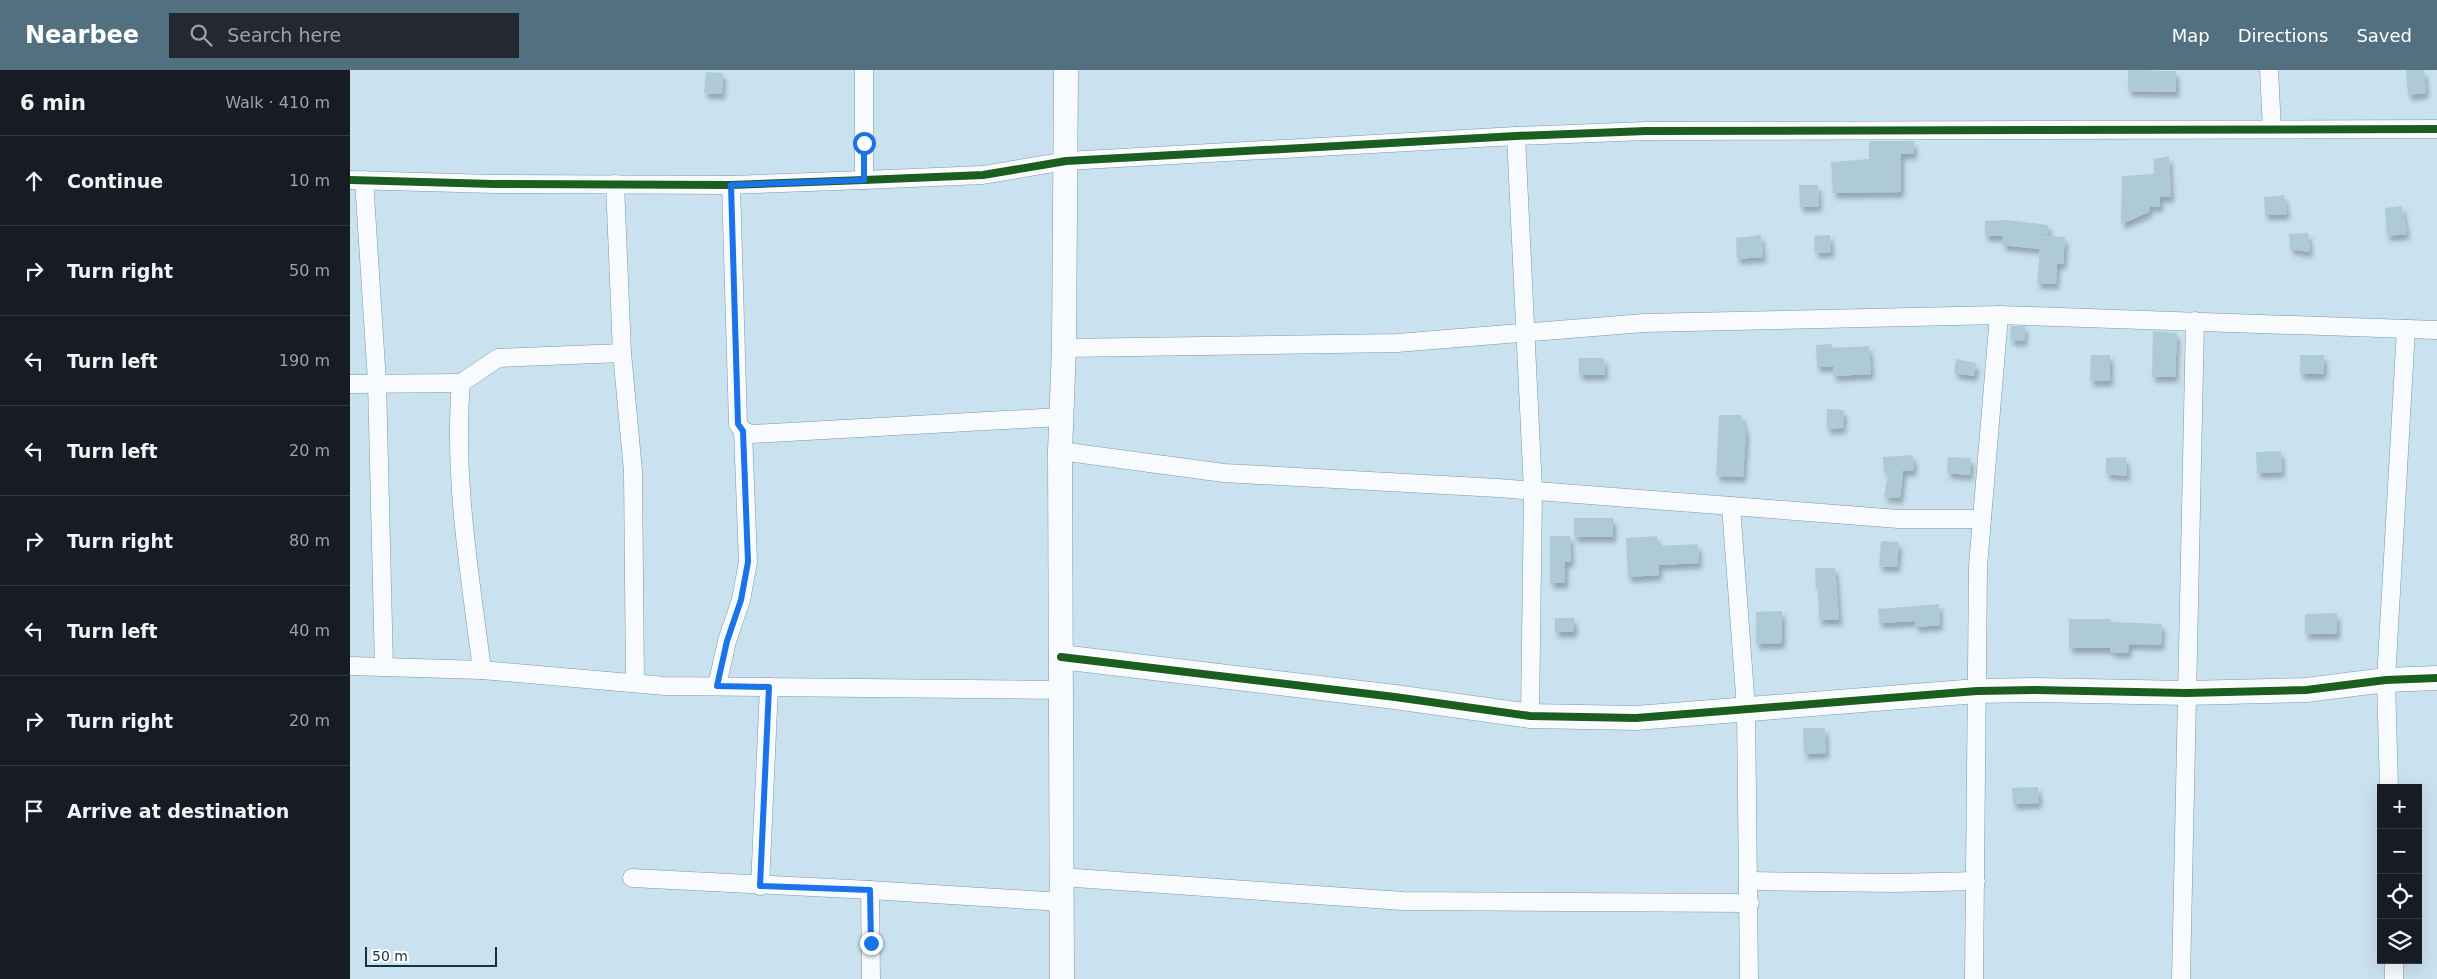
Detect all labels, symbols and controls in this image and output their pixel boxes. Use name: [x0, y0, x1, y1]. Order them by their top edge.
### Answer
search box: [169, 13, 519, 58]
text: Nearbee: [25, 21, 139, 49]
icon: search: [187, 21, 215, 49]
text: Search here: [227, 24, 341, 46]
text: Map: [2172, 25, 2210, 46]
text: Directions: [2238, 25, 2328, 46]
text: Saved: [2356, 25, 2412, 46]
text: 6 min: [20, 91, 86, 115]
text: Walk · 410 m: [225, 93, 330, 112]
route start: [853, 132, 876, 155]
icon: ahead: [20, 167, 48, 195]
text: Continue: [67, 170, 163, 192]
text: 10 m: [289, 171, 330, 190]
icon: right: [20, 257, 48, 285]
text: Turn right: [67, 260, 173, 282]
text: 50 m: [289, 261, 330, 280]
icon: left: [20, 347, 48, 375]
text: Turn left: [67, 350, 158, 372]
text: 190 m: [279, 351, 330, 370]
icon: left: [20, 437, 48, 465]
text: Turn left: [67, 440, 158, 462]
text: 20 m: [289, 441, 330, 460]
icon: right: [20, 527, 48, 555]
text: Turn right: [67, 530, 173, 552]
text: 80 m: [289, 531, 330, 550]
icon: left: [20, 617, 48, 645]
text: Turn left: [67, 620, 158, 642]
text: 40 m: [289, 621, 330, 640]
icon: right: [20, 707, 48, 735]
text: Turn right: [67, 710, 173, 732]
text: 20 m: [289, 711, 330, 730]
map controls: [2377, 784, 2422, 964]
button: +: [2377, 784, 2422, 829]
icon: arrive: [20, 797, 48, 825]
text: Arrive at destination: [67, 800, 289, 822]
button: −: [2377, 829, 2422, 874]
button: locate: [2377, 874, 2422, 919]
button: layers: [2377, 919, 2422, 964]
route end: [860, 932, 883, 955]
scale bar: [365, 944, 498, 967]
text: 50 m: [372, 948, 408, 964]

